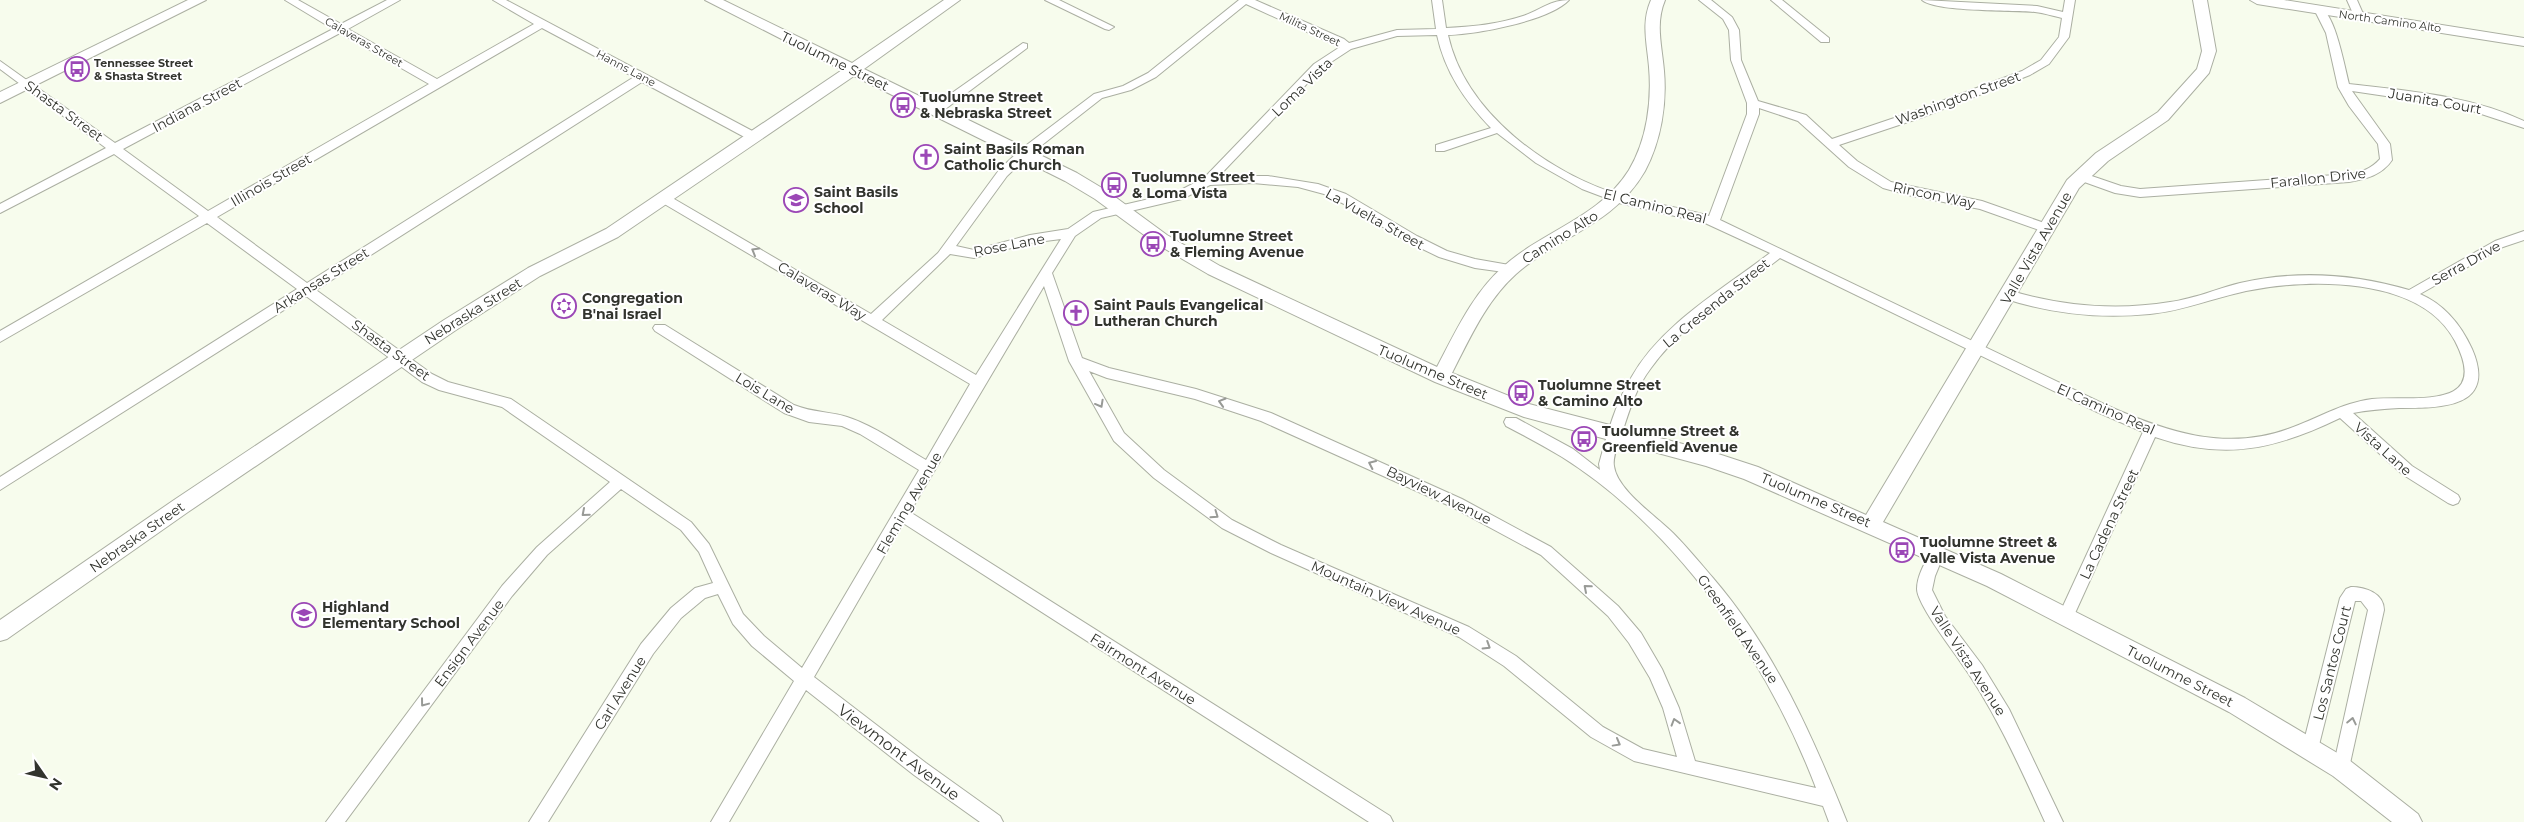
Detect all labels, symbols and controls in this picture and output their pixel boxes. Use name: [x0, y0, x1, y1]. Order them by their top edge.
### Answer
street label: North Camino Alto: [2338, 7, 2442, 35]
street label: Milita Street: [1277, 9, 1343, 50]
street label: Calaveras Street: [322, 14, 406, 70]
street label: Tuolumne Street: [778, 27, 892, 95]
street label: Hanns Lane: [594, 46, 659, 90]
street label: Loma Vista: [1268, 54, 1336, 120]
bus stop icon: Tennessee Street & Shasta Street: [64, 56, 90, 82]
place label: Tennessee Street & Shasta Street: [94, 56, 193, 83]
street label: Washington Street: [1893, 67, 2023, 129]
street label: Indiana Street: [149, 74, 245, 136]
street label: Shasta Street: [21, 76, 107, 146]
street label: Juanita Court: [2386, 84, 2483, 118]
place label: Tuolumne Street & Nebraska Street: [920, 88, 1052, 122]
bus stop icon: Tuolumne Street & Nebraska Street: [890, 92, 916, 118]
place label: Saint Basils Roman Catholic Church: [944, 140, 1085, 174]
church icon: Saint Basils Roman Catholic Church: [913, 144, 939, 170]
street label: Illinois Street: [227, 149, 315, 210]
street label: Farallon Drive: [2269, 164, 2367, 192]
place label: Tuolumne Street & Loma Vista: [1132, 168, 1255, 202]
bus stop icon: Tuolumne Street & Loma Vista: [1101, 172, 1127, 198]
street label: Rincon Way: [1891, 178, 1977, 213]
place label: Saint Basils School: [814, 183, 899, 217]
street label: La Vuelta Street: [1322, 184, 1428, 254]
street label: El Camino Real: [1601, 184, 1709, 228]
school or university icon: Saint Basils School: [783, 187, 809, 213]
street label: Valle Vista Avenue: [1996, 188, 2076, 308]
street label: Camino Alto: [1519, 206, 1602, 268]
place label: Tuolumne Street & Fleming Avenue: [1170, 227, 1304, 261]
street label: Rose Lane: [972, 229, 1046, 261]
bus stop icon: Tuolumne Street & Fleming Avenue: [1140, 231, 1166, 257]
street label: Serra Drive: [2428, 237, 2504, 289]
street label: Arkansas Street: [270, 243, 372, 317]
one-way arrow: [751, 248, 760, 258]
street label: La Cresenda Street: [1659, 254, 1773, 352]
street label: Calaveras Way: [775, 258, 870, 325]
street label: Nebraska Street: [421, 274, 526, 348]
place label: Congregation B'nai Israel: [582, 289, 683, 323]
synagogue icon: Congregation B'nai Israel: [551, 293, 577, 319]
place label: Saint Pauls Evangelical Lutheran Church: [1094, 296, 1263, 330]
church icon: Saint Pauls Evangelical Lutheran Church: [1063, 300, 1089, 326]
street label: Shasta Street: [348, 315, 434, 385]
street label: Tuolumne Street: [1375, 341, 1491, 403]
street label: Lois Lane: [732, 368, 798, 418]
place label: Tuolumne Street & Camino Alto: [1538, 376, 1661, 410]
street label: El Camino Real: [2054, 379, 2158, 439]
bus stop icon: Tuolumne Street & Camino Alto: [1508, 380, 1534, 406]
one-way arrow: [1218, 397, 1227, 407]
one-way arrow: [1094, 398, 1104, 407]
street label: Vista Lane: [2350, 418, 2416, 480]
place label: Tuolumne Street & Greenfield Avenue: [1602, 422, 1739, 456]
bus stop icon: Tuolumne Street & Greenfield Avenue: [1571, 426, 1597, 452]
street label: Fleming Avenue: [872, 449, 946, 557]
one-way arrow: [1368, 459, 1377, 470]
street label: Bayview Avenue: [1384, 462, 1494, 528]
street label: La Cadena Street: [2076, 466, 2143, 582]
street label: Tuolumne Street: [1758, 469, 1874, 531]
street label: Nebraska Street: [86, 497, 188, 576]
one-way arrow: [581, 507, 590, 516]
one-way arrow: [1209, 509, 1219, 518]
place label: Tuolumne Street & Valle Vista Avenue: [1919, 533, 2057, 567]
bus stop icon: Tuolumne Street & Valle Vista Avenue: [1889, 537, 1915, 563]
street label: Mountain View Avenue: [1308, 557, 1464, 639]
street label: Greenfield Avenue: [1694, 571, 1782, 687]
one-way arrow: [1584, 584, 1593, 593]
street label: Ensign Avenue: [430, 596, 508, 690]
place label: Highland Elementary School: [322, 598, 460, 632]
school or university icon: Highland Elementary School: [291, 602, 317, 628]
street label: Valle Vista Avenue: [1926, 603, 2010, 719]
street label: Los Santos Court: [2309, 603, 2355, 722]
street label: Fairmont Avenue: [1087, 629, 1199, 709]
one-way arrow: [1482, 640, 1491, 650]
street label: Tuolumne Street: [2123, 641, 2237, 711]
street label: Carl Avenue: [590, 653, 650, 733]
one-way arrow: [421, 697, 429, 706]
street label: Viewmont Avenue: [834, 700, 963, 804]
one-way arrow: [2346, 716, 2356, 725]
one-way arrow: [1670, 718, 1680, 726]
one-way arrow: [1612, 737, 1621, 747]
north arrow: [20, 752, 70, 802]
text: N: [45, 775, 66, 794]

